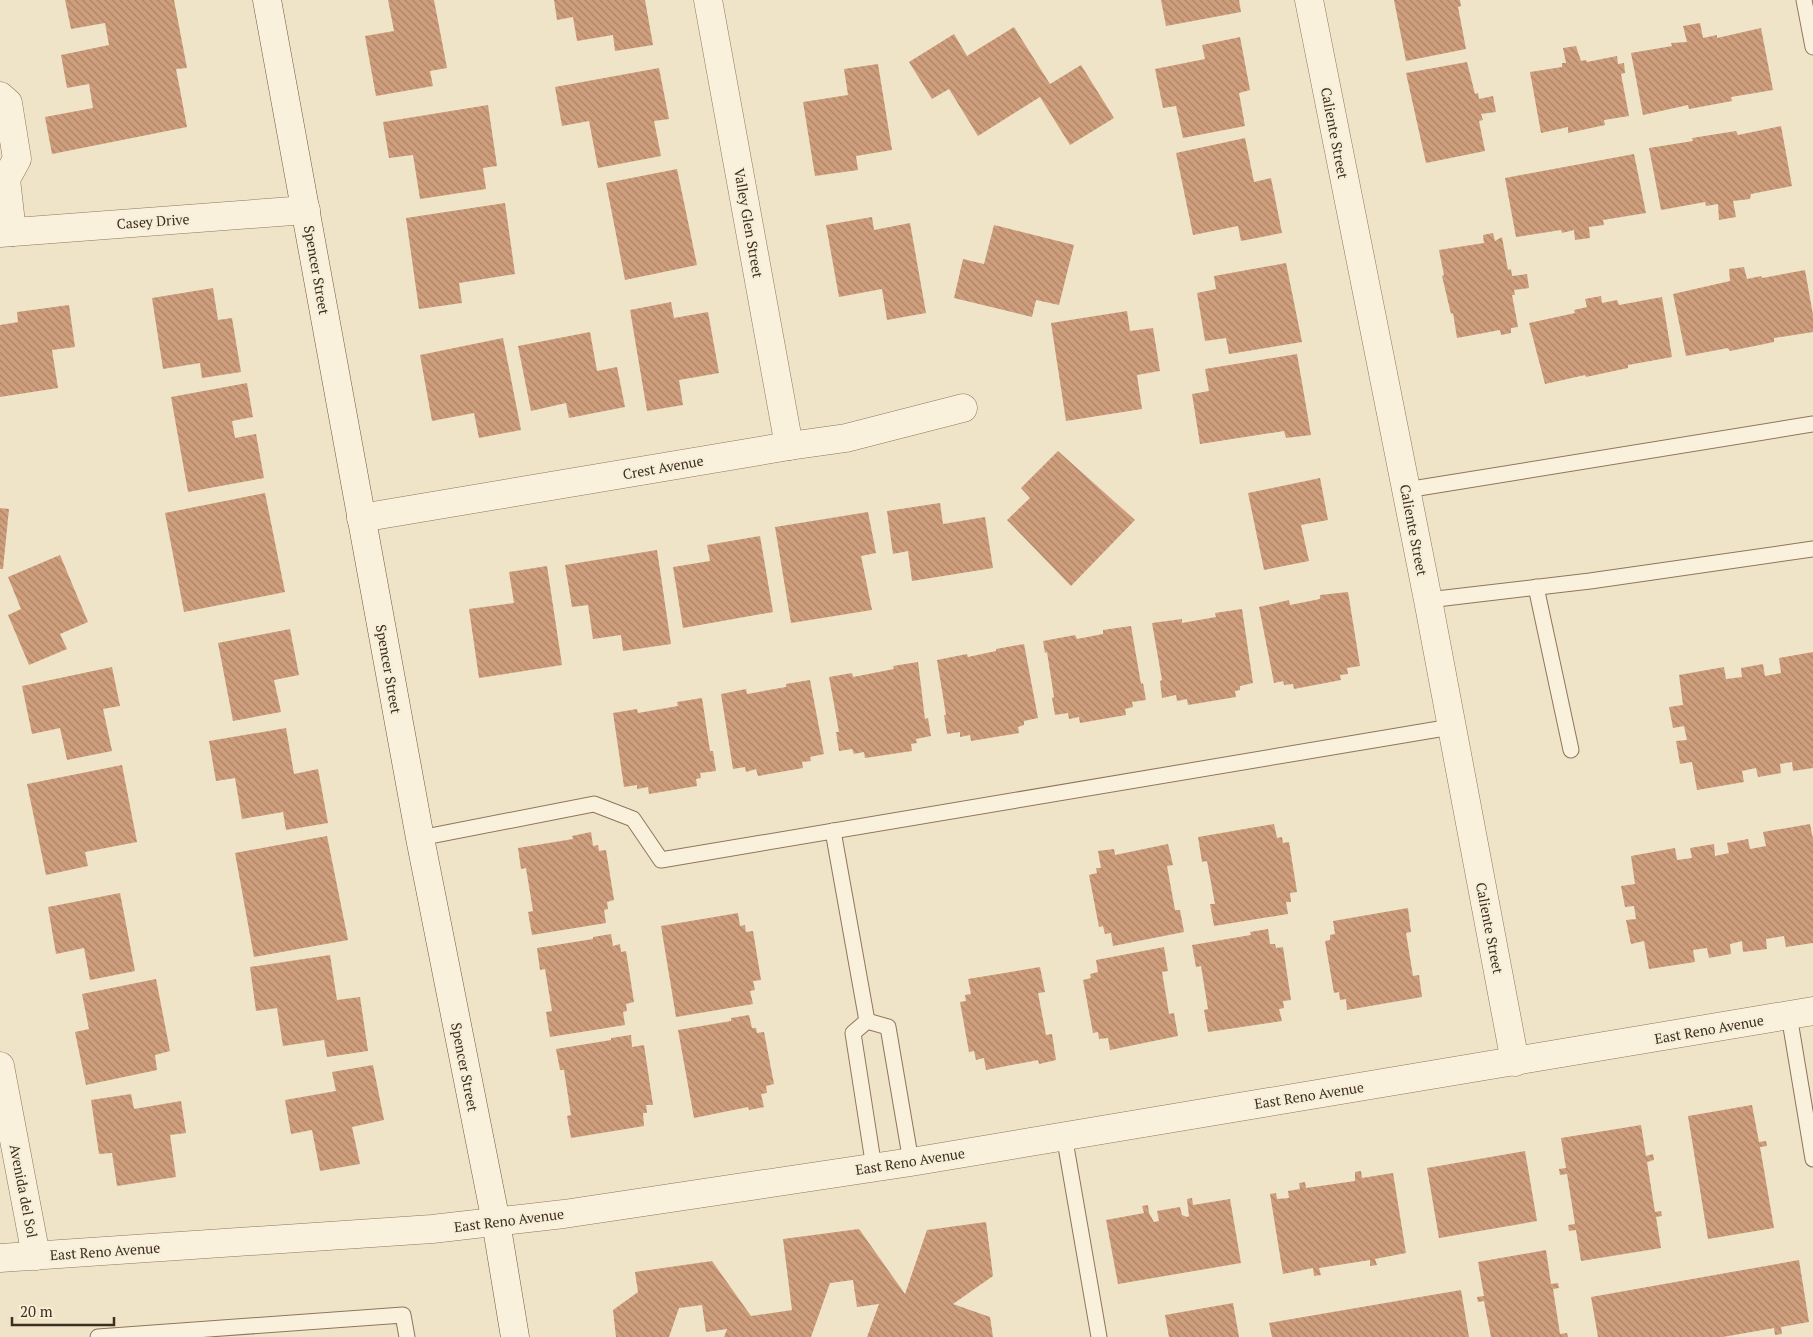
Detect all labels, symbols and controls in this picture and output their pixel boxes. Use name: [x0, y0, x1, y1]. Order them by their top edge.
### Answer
street label: Caliente Street: [1317, 86, 1353, 181]
street label: Valley Glen Street: [730, 167, 768, 280]
street label: Casey Drive: [116, 209, 190, 233]
street label: Spencer Street: [300, 224, 334, 317]
street label: Crest Avenue: [621, 451, 705, 483]
street label: Caliente Street: [1396, 483, 1432, 578]
street label: Spencer Street: [372, 623, 406, 716]
street label: Caliente Street: [1472, 881, 1508, 976]
street label: East Reno Avenue: [1653, 1010, 1765, 1048]
street label: Spencer Street: [447, 1021, 483, 1114]
street label: East Reno Avenue: [1253, 1077, 1365, 1113]
street label: Avenida del Sol: [6, 1143, 42, 1239]
street label: East Reno Avenue: [854, 1143, 966, 1179]
street label: East Reno Avenue: [453, 1204, 565, 1236]
street label: East Reno Avenue: [49, 1238, 161, 1264]
scale bar: [12, 1294, 115, 1326]
text: 20 m: [20, 1301, 53, 1321]

